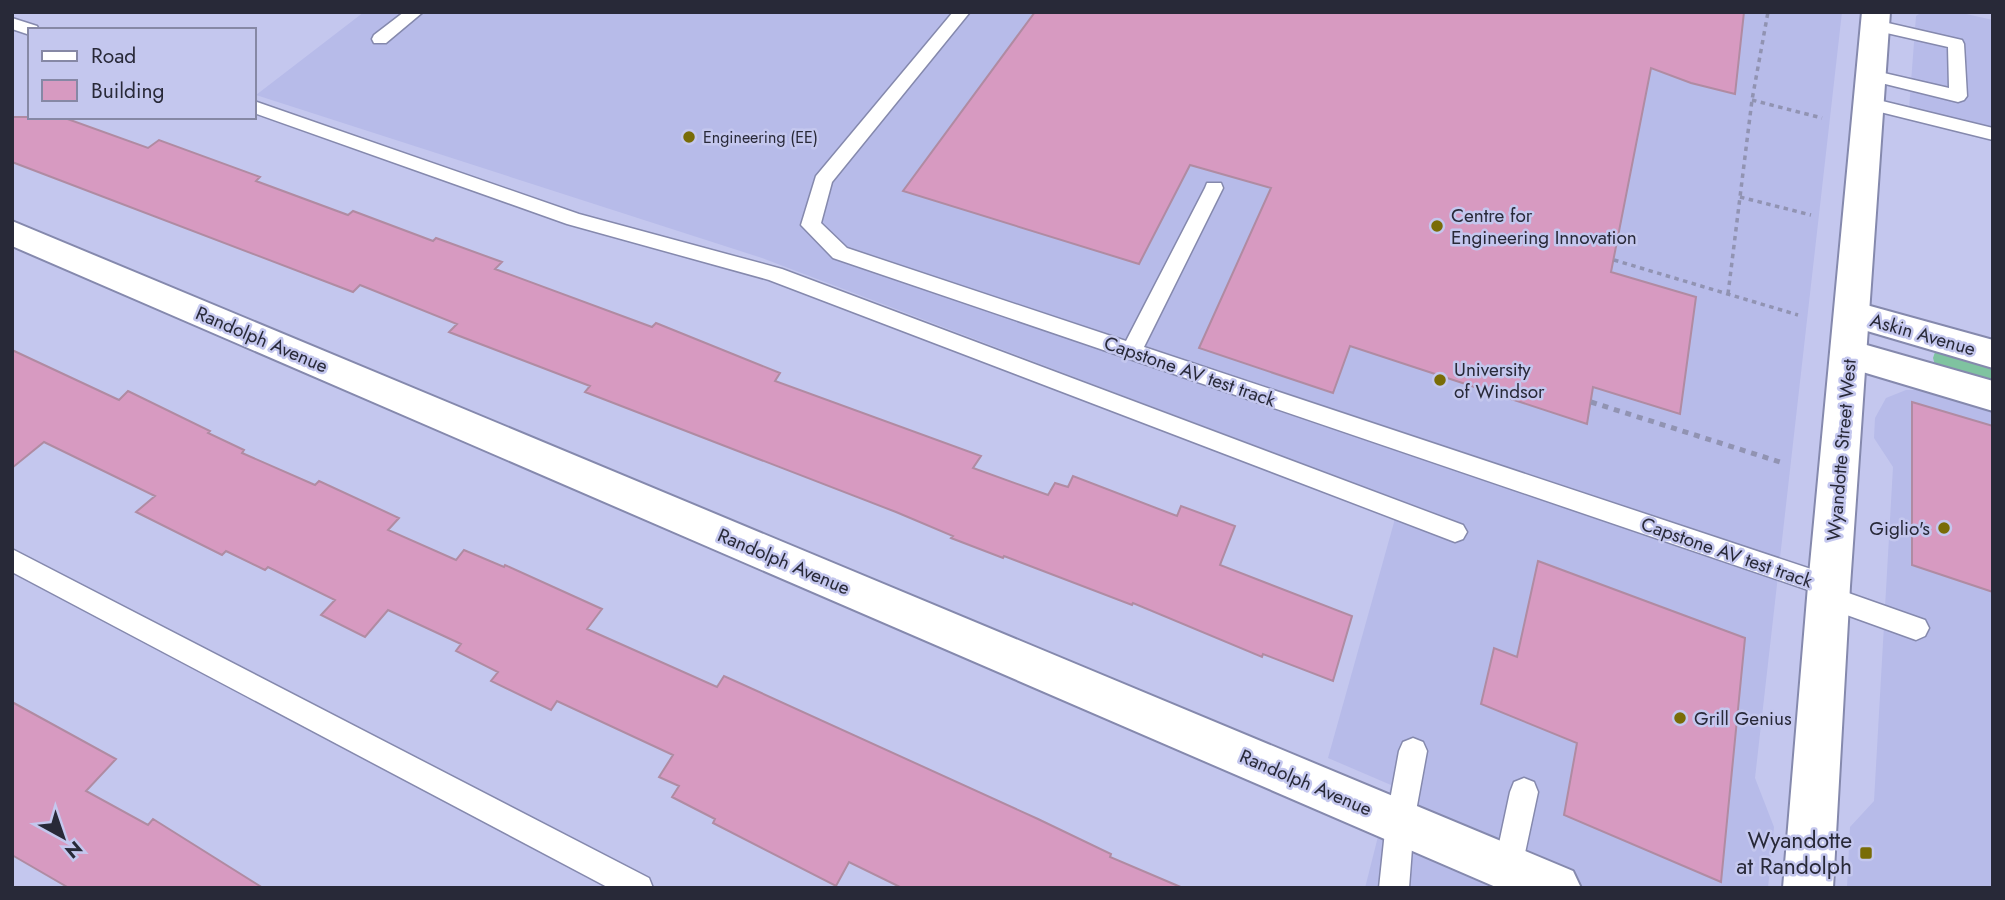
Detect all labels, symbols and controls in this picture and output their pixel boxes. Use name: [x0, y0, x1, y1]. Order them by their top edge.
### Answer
legend: [28, 28, 256, 119]
text: Road: [91, 41, 136, 71]
text: Building: [91, 76, 164, 106]
place label: Engineering (EE): [703, 126, 818, 149]
marker: Engineering (EE): [681, 129, 697, 145]
place label: Centre for Engineering Innovation: [1451, 202, 1637, 251]
marker: Centre for Engineering Innovation: [1429, 218, 1445, 234]
street label: Randolph Avenue: [192, 299, 332, 380]
street label: Askin Avenue: [1867, 307, 1979, 362]
street label: Capstone AV test track: [1100, 329, 1280, 414]
place label: University of Windsor: [1454, 356, 1545, 405]
street label: Wyandotte Street West: [1820, 358, 1863, 542]
marker: University of Windsor: [1432, 372, 1448, 388]
street label: Capstone AV test track: [1637, 510, 1817, 595]
place label: Giglio's: [1869, 515, 1930, 542]
marker: Giglio's: [1936, 520, 1952, 536]
street label: Randolph Avenue: [714, 521, 854, 602]
place label: Grill Genius: [1694, 705, 1792, 732]
marker: Grill Genius: [1672, 710, 1688, 726]
street label: Randolph Avenue: [1236, 742, 1376, 823]
north arrow: [28, 802, 98, 872]
place label: Wyandotte at Randolph: [1736, 823, 1852, 883]
text: N: [59, 834, 88, 865]
marker: Wyandotte at Randolph: [1858, 845, 1874, 861]

